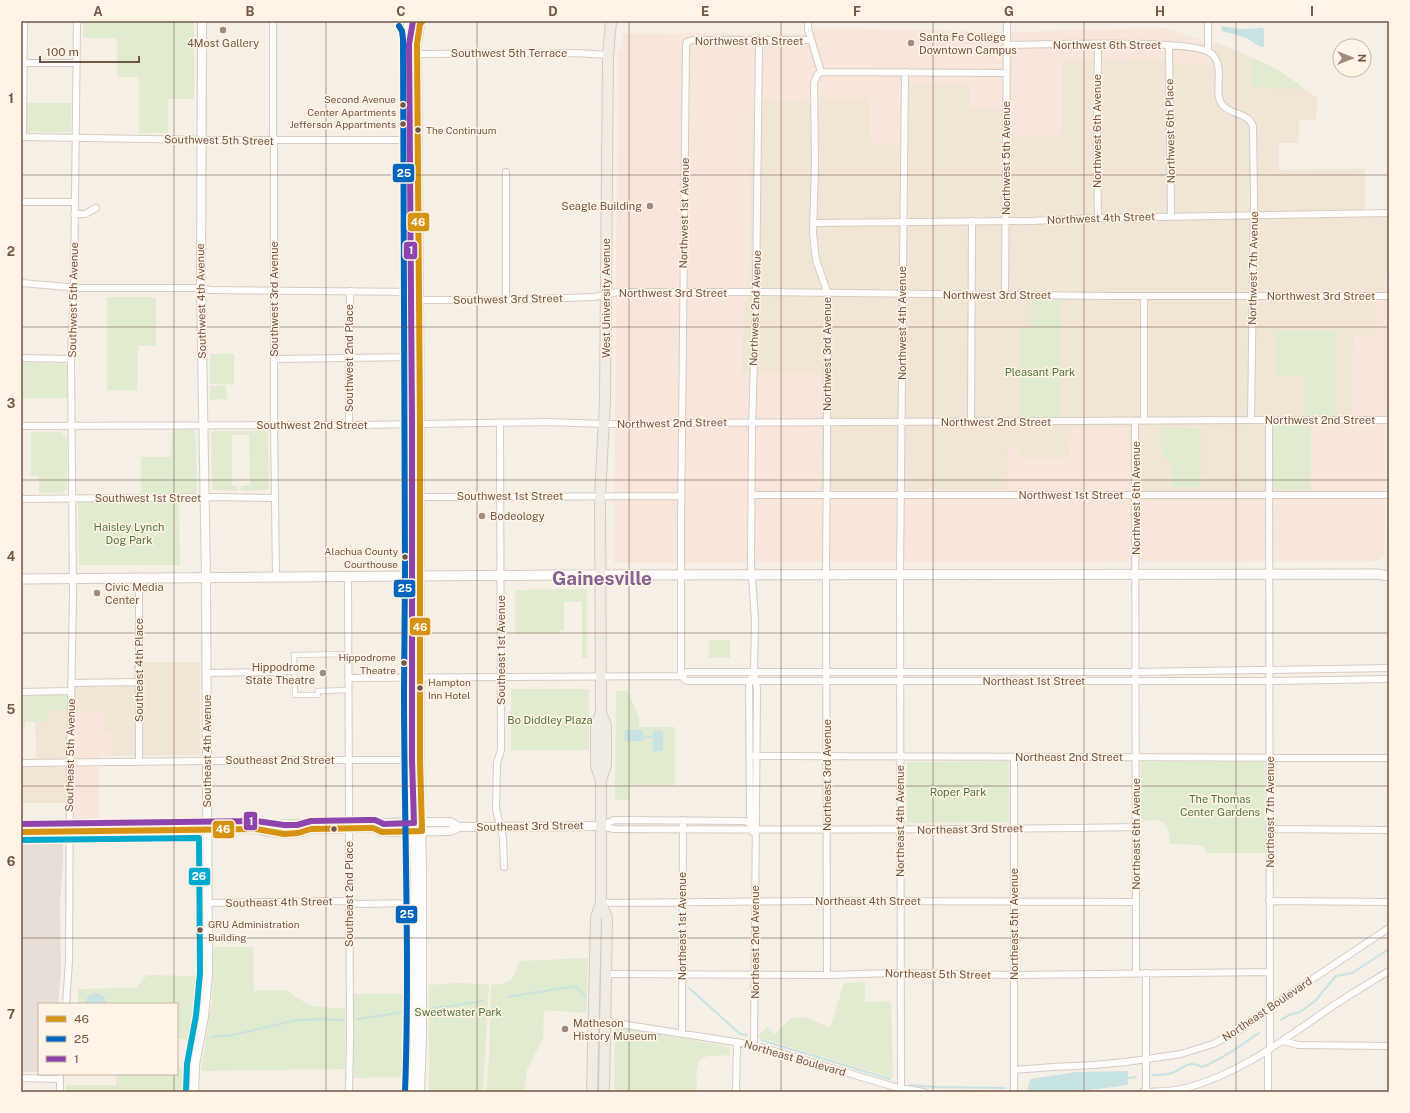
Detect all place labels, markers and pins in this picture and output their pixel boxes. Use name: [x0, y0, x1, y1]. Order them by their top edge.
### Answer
marker: 4Most Gallery: [218, 25, 228, 35]
place label: Santa Fe College Downtown Campus: [919, 31, 1017, 56]
place label: 4Most Gallery: [187, 37, 259, 49]
marker: Santa Fe College Downtown Campus: [906, 38, 916, 48]
place label: Second Avenue Center Apartments: [307, 93, 396, 118]
marker: Second Avenue Center Apartments: [398, 100, 408, 110]
place label: Jefferson Appartments: [290, 118, 396, 130]
marker: Jefferson Appartments: [398, 119, 408, 129]
place label: The Continuum: [426, 124, 496, 136]
marker: The Continuum: [413, 125, 423, 135]
place label: Seagle Building: [561, 200, 642, 212]
marker: Seagle Building: [645, 201, 655, 211]
place label: Bodeology: [490, 510, 545, 522]
marker: Bodeology: [477, 511, 487, 521]
place label: Alachua County Courthouse: [324, 545, 399, 570]
marker: Alachua County Courthouse: [400, 552, 410, 562]
place label: Civic Media Center: [105, 581, 163, 606]
marker: Civic Media Center: [92, 588, 102, 598]
place label: Hippodrome Theatre: [338, 651, 396, 676]
marker: Hippodrome Theatre: [399, 658, 409, 668]
place label: Hippodrome State Theatre: [245, 661, 315, 686]
marker: Hippodrome State Theatre: [318, 668, 328, 678]
place label: Hampton Inn Hotel: [428, 676, 471, 701]
marker: Hampton Inn Hotel: [415, 683, 425, 693]
unlabelled marker: [329, 824, 339, 834]
place label: GRU Administration Building: [208, 918, 300, 943]
marker: GRU Administration Building: [195, 925, 205, 935]
place label: Matheson History Museum: [573, 1017, 657, 1042]
marker: Matheson History Museum: [560, 1024, 570, 1034]

